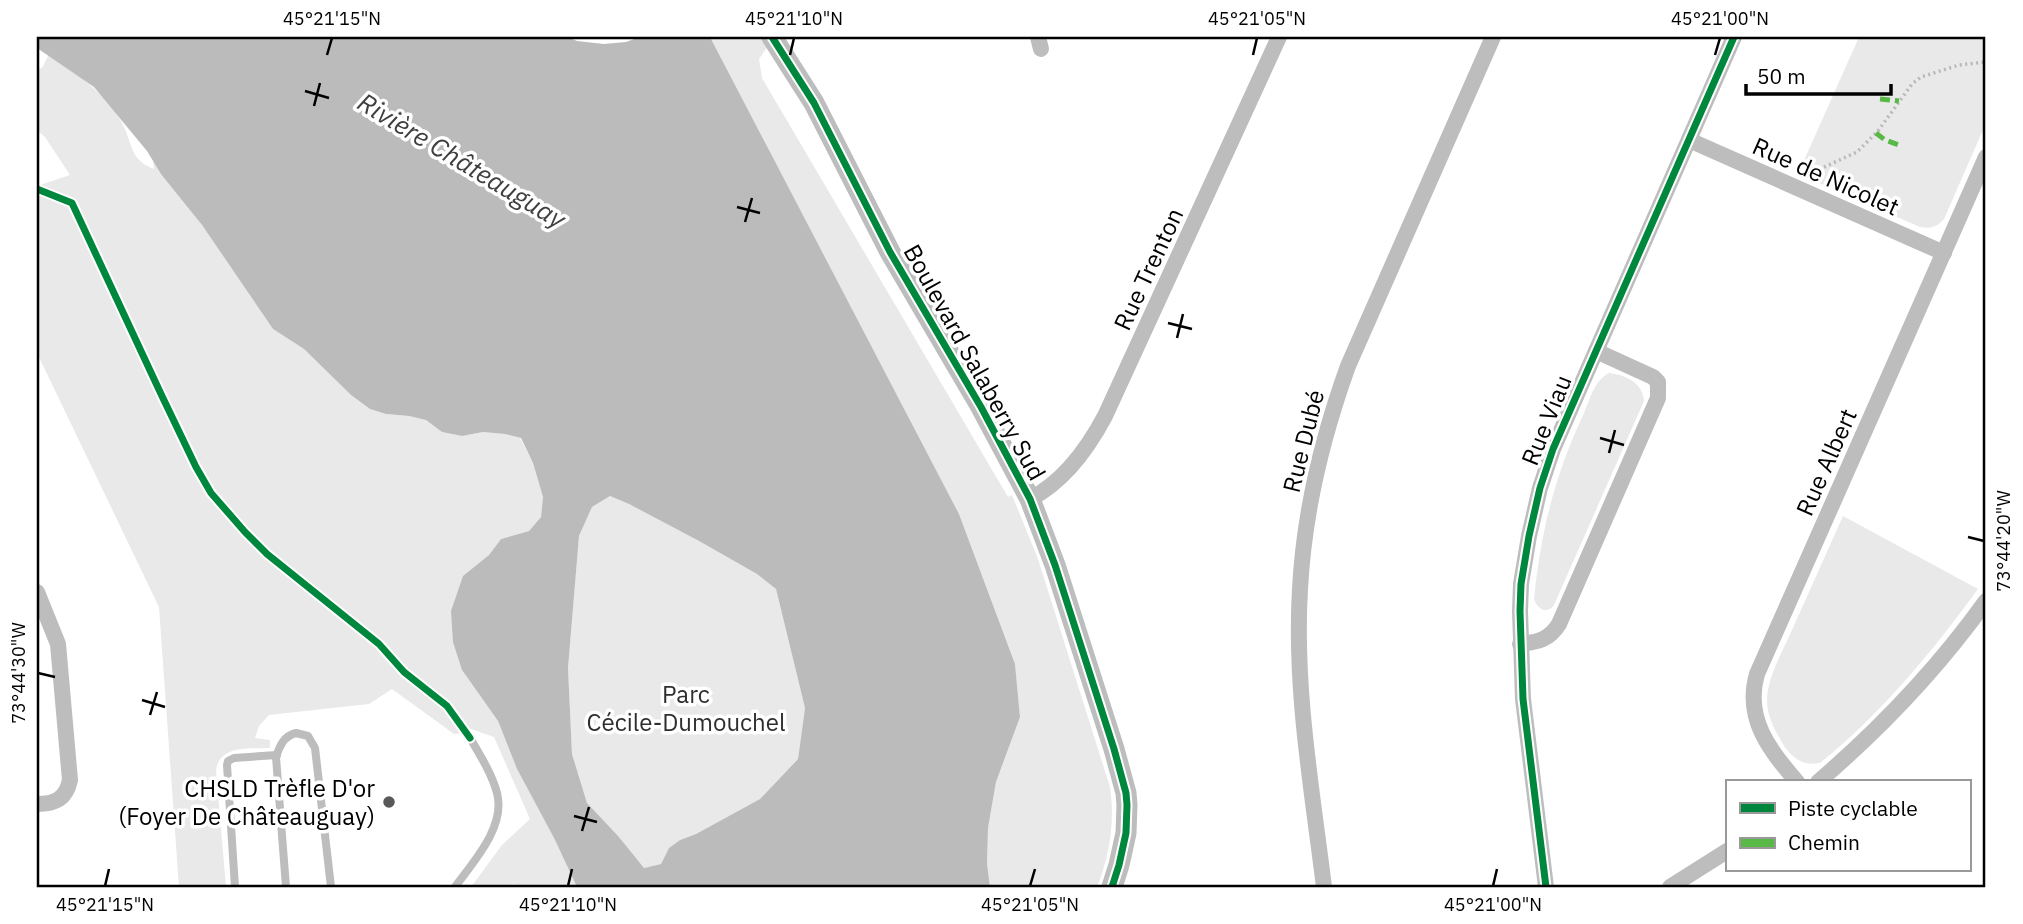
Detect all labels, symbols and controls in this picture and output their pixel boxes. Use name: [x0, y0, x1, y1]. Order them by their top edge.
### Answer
text: 45°21'15"N: [283, 7, 381, 30]
text: 45°21'10"N: [745, 7, 843, 30]
text: 45°21'05"N: [1208, 7, 1306, 30]
text: 45°21'00"N: [1671, 7, 1769, 30]
scale bar: [1746, 52, 1892, 96]
text: 50 m: [1757, 62, 1806, 90]
water label: Rivière Châteauguay: [352, 84, 573, 236]
street label: Rue de Nicolet: [1748, 129, 1904, 223]
street label: Rue Trenton: [1106, 203, 1190, 335]
street label: Boulevard Salaberry Sud: [897, 238, 1053, 486]
street label: Rue Viau: [1513, 370, 1579, 470]
street label: Rue Dubé: [1275, 386, 1331, 496]
street label: Rue Albert: [1788, 403, 1864, 521]
text: 73°44'20"W: [1992, 490, 2015, 592]
text: 73°44'30"W: [7, 622, 30, 724]
park label: Parc Cécile-Dumouchel: [587, 678, 785, 738]
place label: CHSLD Trèfle D'or (Foyer De Châteauguay): [118, 772, 375, 832]
legend: [1726, 780, 1970, 872]
marker: CHSLD Trèfle D'or (Foyer De Châteauguay): [381, 794, 397, 810]
text: Piste cyclable: [1788, 794, 1918, 822]
text: Chemin: [1788, 828, 1860, 856]
text: 45°21'15"N: [56, 893, 154, 916]
text: 45°21'10"N: [519, 893, 617, 916]
text: 45°21'05"N: [981, 893, 1079, 916]
text: 45°21'00"N: [1444, 893, 1542, 916]

